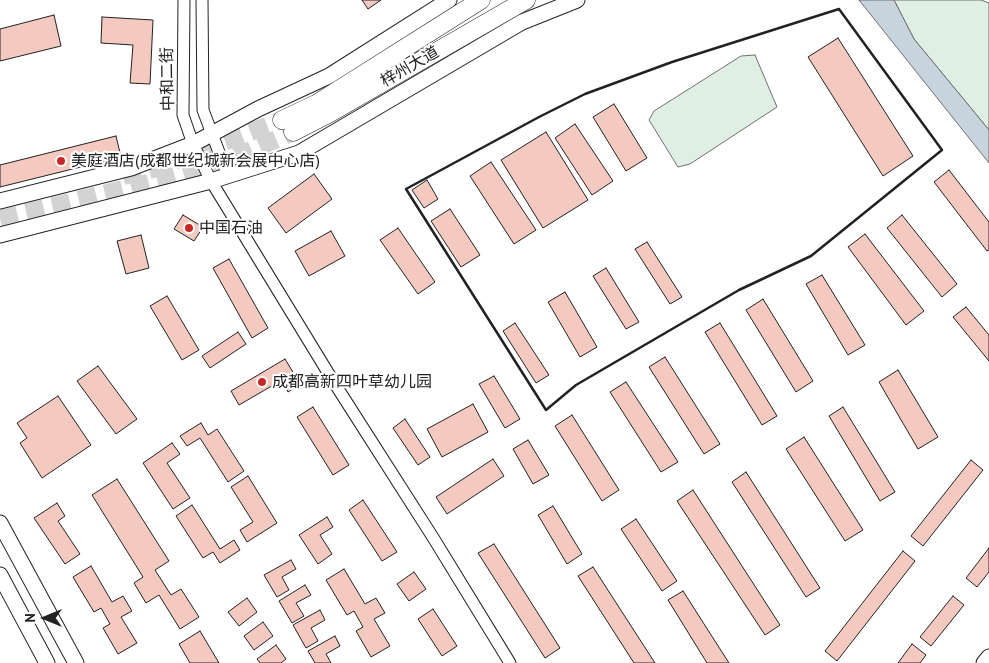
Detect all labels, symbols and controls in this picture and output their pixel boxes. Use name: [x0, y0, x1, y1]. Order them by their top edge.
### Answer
street label: 梓州大道: [377, 43, 443, 91]
street label: 中和二街: [158, 47, 178, 111]
place label: 美庭酒店(成都世纪城新会展中心店): [71, 151, 320, 171]
marker: 美庭酒店(成都世纪城新会展中心店): [55, 155, 67, 167]
place label: 中国石油: [199, 218, 263, 238]
marker: 中国石油: [183, 222, 195, 234]
place label: 成都高新四叶草幼儿园: [272, 372, 432, 392]
marker: 成都高新四叶草幼儿园: [256, 376, 268, 388]
north arrow: [20, 593, 70, 643]
text: N: [21, 613, 39, 623]

